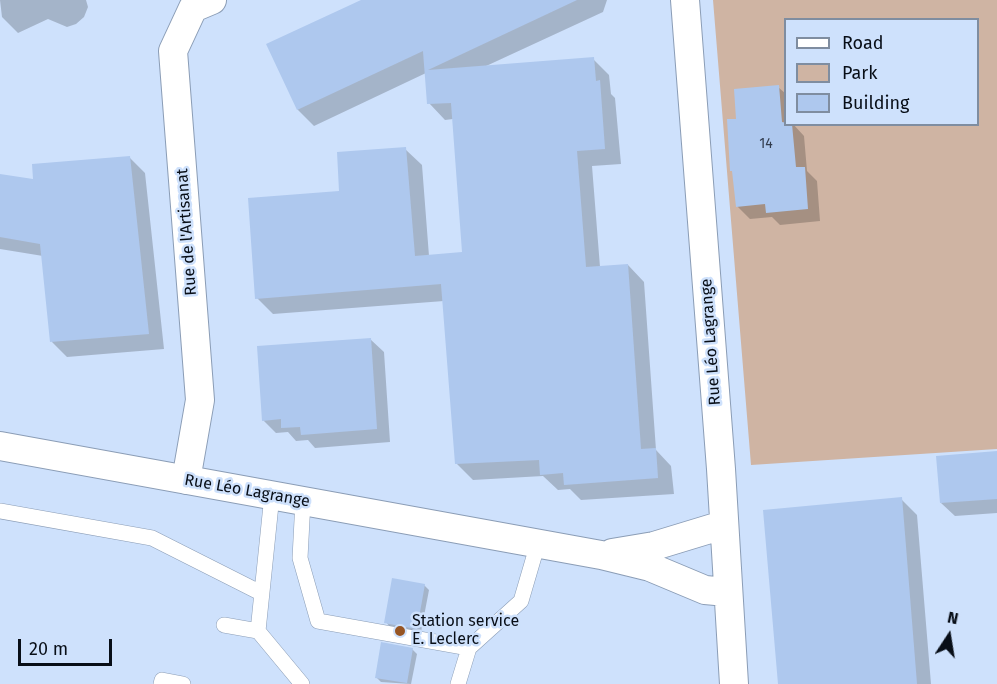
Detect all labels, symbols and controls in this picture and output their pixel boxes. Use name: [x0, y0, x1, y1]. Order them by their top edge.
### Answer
legend: [784, 18, 979, 126]
text: Road: [842, 32, 884, 54]
text: Park: [842, 62, 877, 84]
text: Building: [842, 92, 909, 114]
house number: 14: [759, 136, 773, 152]
street label: Rue de l'Artisanat: [173, 168, 201, 296]
street label: Rue Léo Lagrange: [697, 278, 725, 406]
street label: Rue Léo Lagrange: [183, 471, 311, 511]
north arrow: [919, 606, 979, 666]
text: N: [946, 608, 960, 628]
place label: Station service E. Leclerc: [412, 612, 519, 650]
marker: Station service E. Leclerc: [393, 624, 407, 638]
scale bar: [21, 627, 116, 665]
text: 20 m: [29, 638, 68, 660]

